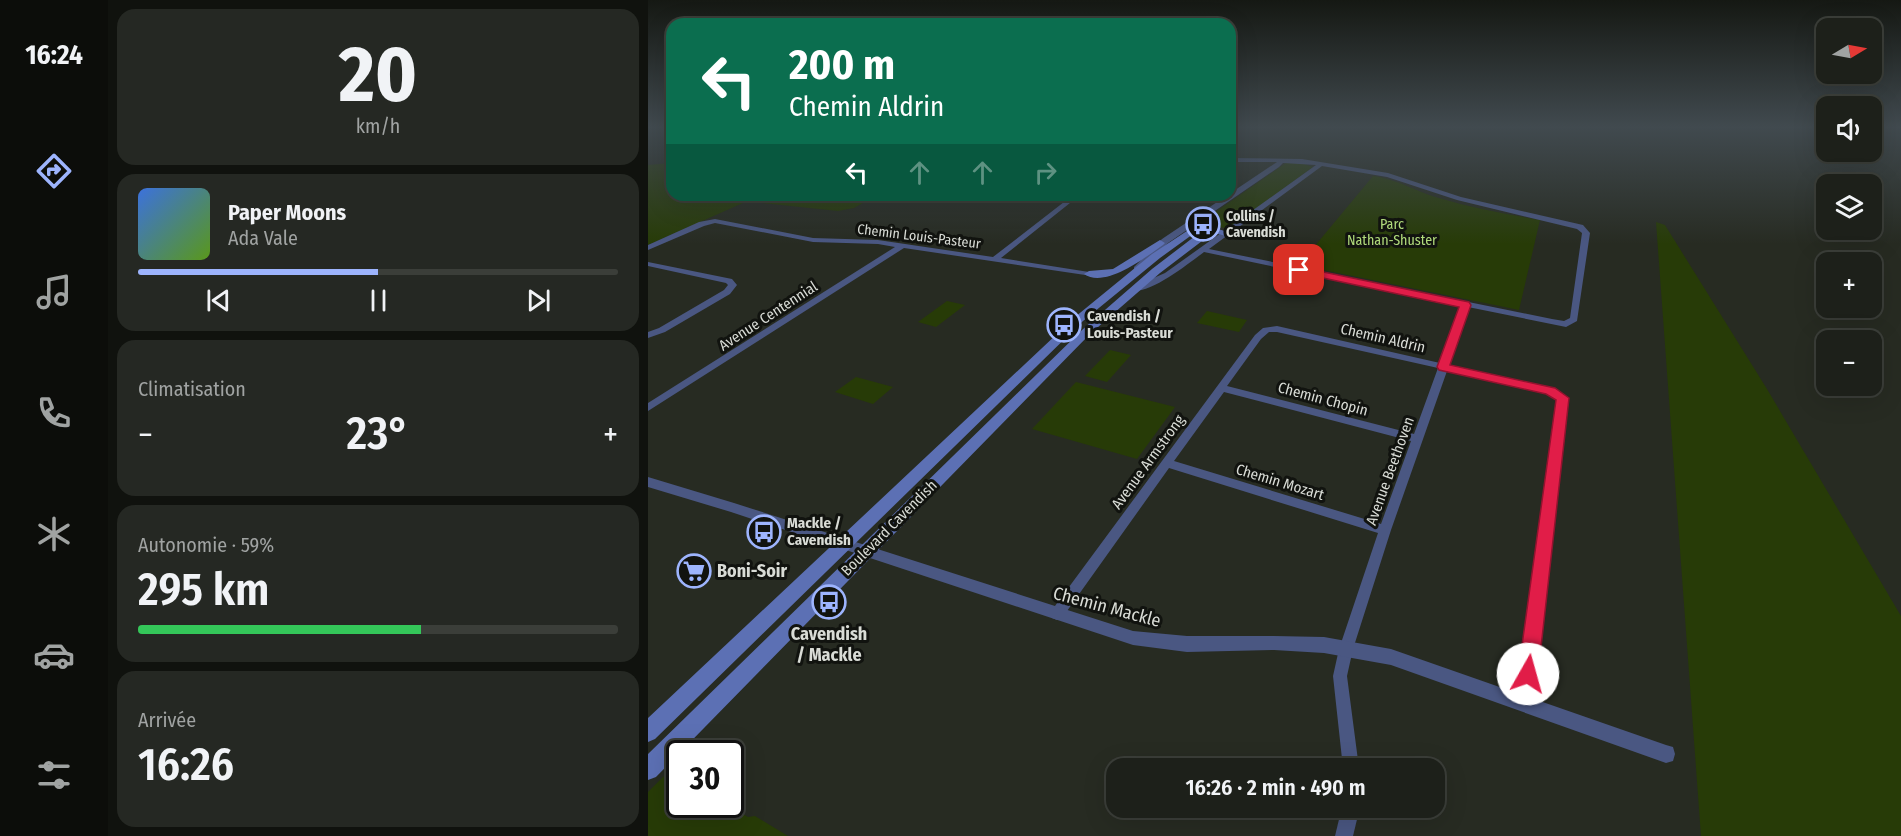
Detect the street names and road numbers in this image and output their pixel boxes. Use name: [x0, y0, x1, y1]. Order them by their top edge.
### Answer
street label: Chemin Louis-Pasteur: [856, 220, 982, 253]
street label: Avenue Centennial: [715, 277, 821, 355]
street label: Chemin Aldrin: [1339, 320, 1427, 356]
street label: Chemin Chopin: [1276, 378, 1370, 420]
street label: Avenue Armstrong: [1108, 411, 1188, 513]
street label: Avenue Beethoven: [1362, 414, 1418, 528]
street label: Chemin Mozart: [1234, 460, 1326, 504]
street label: Boulevard Cavendish: [837, 476, 941, 580]
street label: Chemin Mackle: [1051, 582, 1163, 632]

